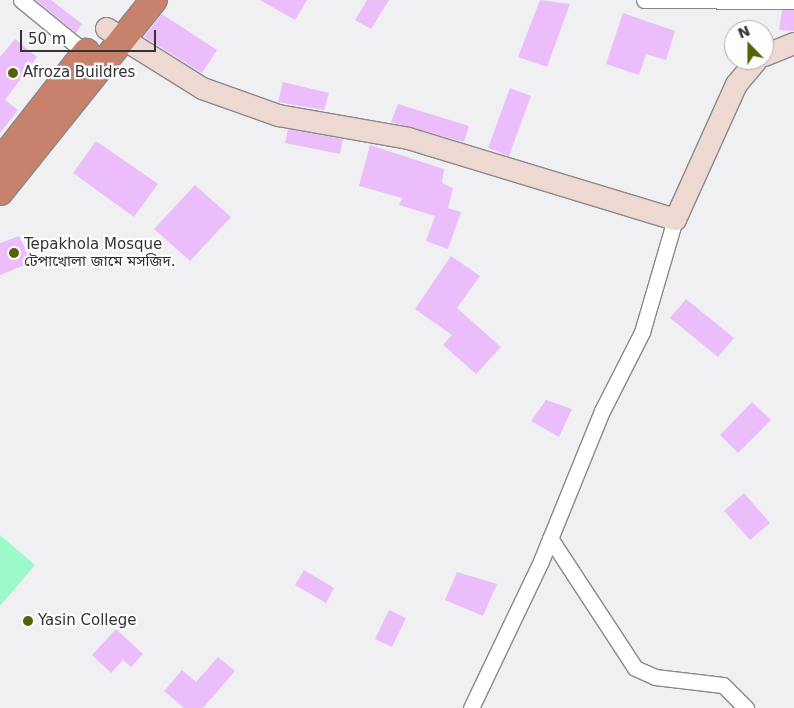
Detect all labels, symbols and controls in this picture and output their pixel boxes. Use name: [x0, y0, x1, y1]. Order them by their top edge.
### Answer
scale bar: [22, 20, 159, 52]
north arrow: [724, 20, 774, 70]
text: N: [735, 22, 752, 42]
text: 50 m: [28, 30, 66, 48]
place label: Afroza Buildres: [23, 64, 135, 82]
marker: Afroza Buildres: [7, 67, 19, 79]
place label: Tepakhola Mosque টেপাখোলা জামে মসজিদ.: [24, 235, 176, 270]
marker: Tepakhola Mosque টেপাখোলা জামে মসজিদ.: [8, 247, 20, 259]
place label: Yasin College: [38, 612, 137, 630]
marker: Yasin College: [22, 615, 34, 627]

